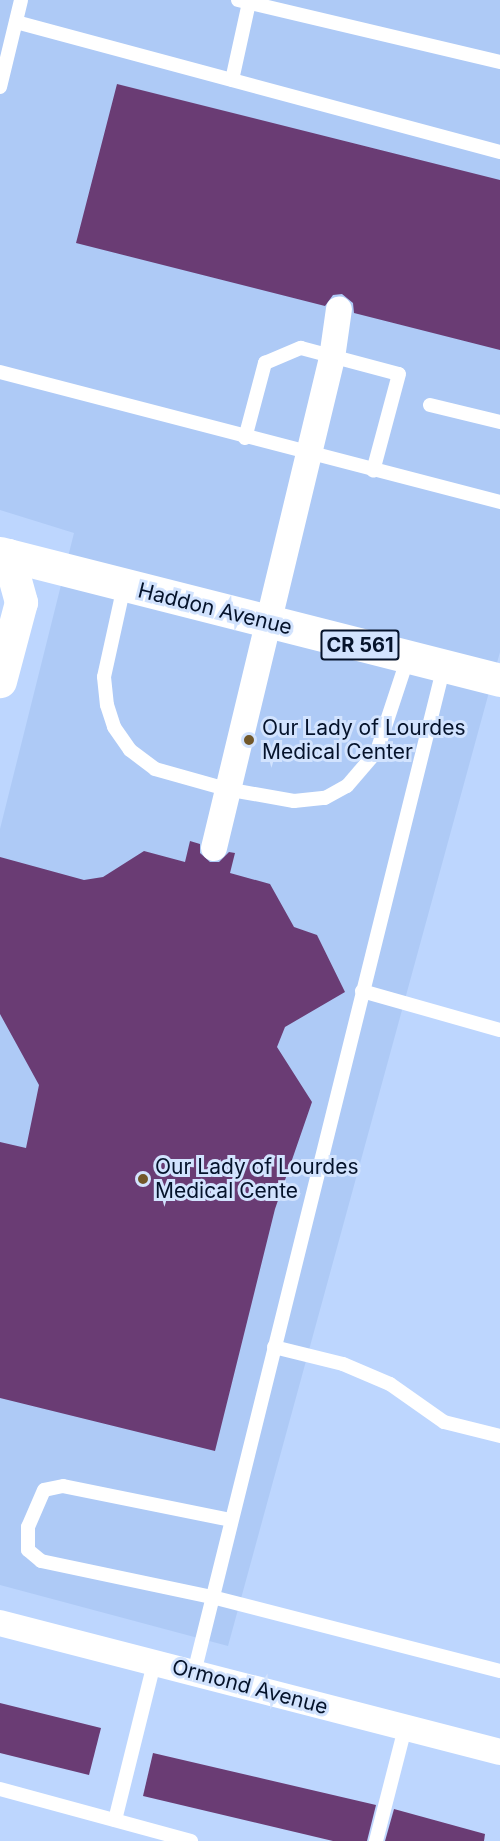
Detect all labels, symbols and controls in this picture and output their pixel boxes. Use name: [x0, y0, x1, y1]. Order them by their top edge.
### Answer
street label: Haddon Avenue: [135, 578, 295, 640]
road number: CR 561: [320, 628, 400, 662]
place label: Our Lady of Lourdes Medical Center: [262, 715, 466, 765]
marker: Our Lady of Lourdes Medical Center: [240, 731, 258, 749]
place label: Our Lady of Lourdes Medical Cente: [155, 1154, 359, 1204]
marker: Our Lady of Lourdes Medical Cente: [136, 1172, 150, 1186]
street label: Ormond Avenue: [169, 1654, 331, 1720]

